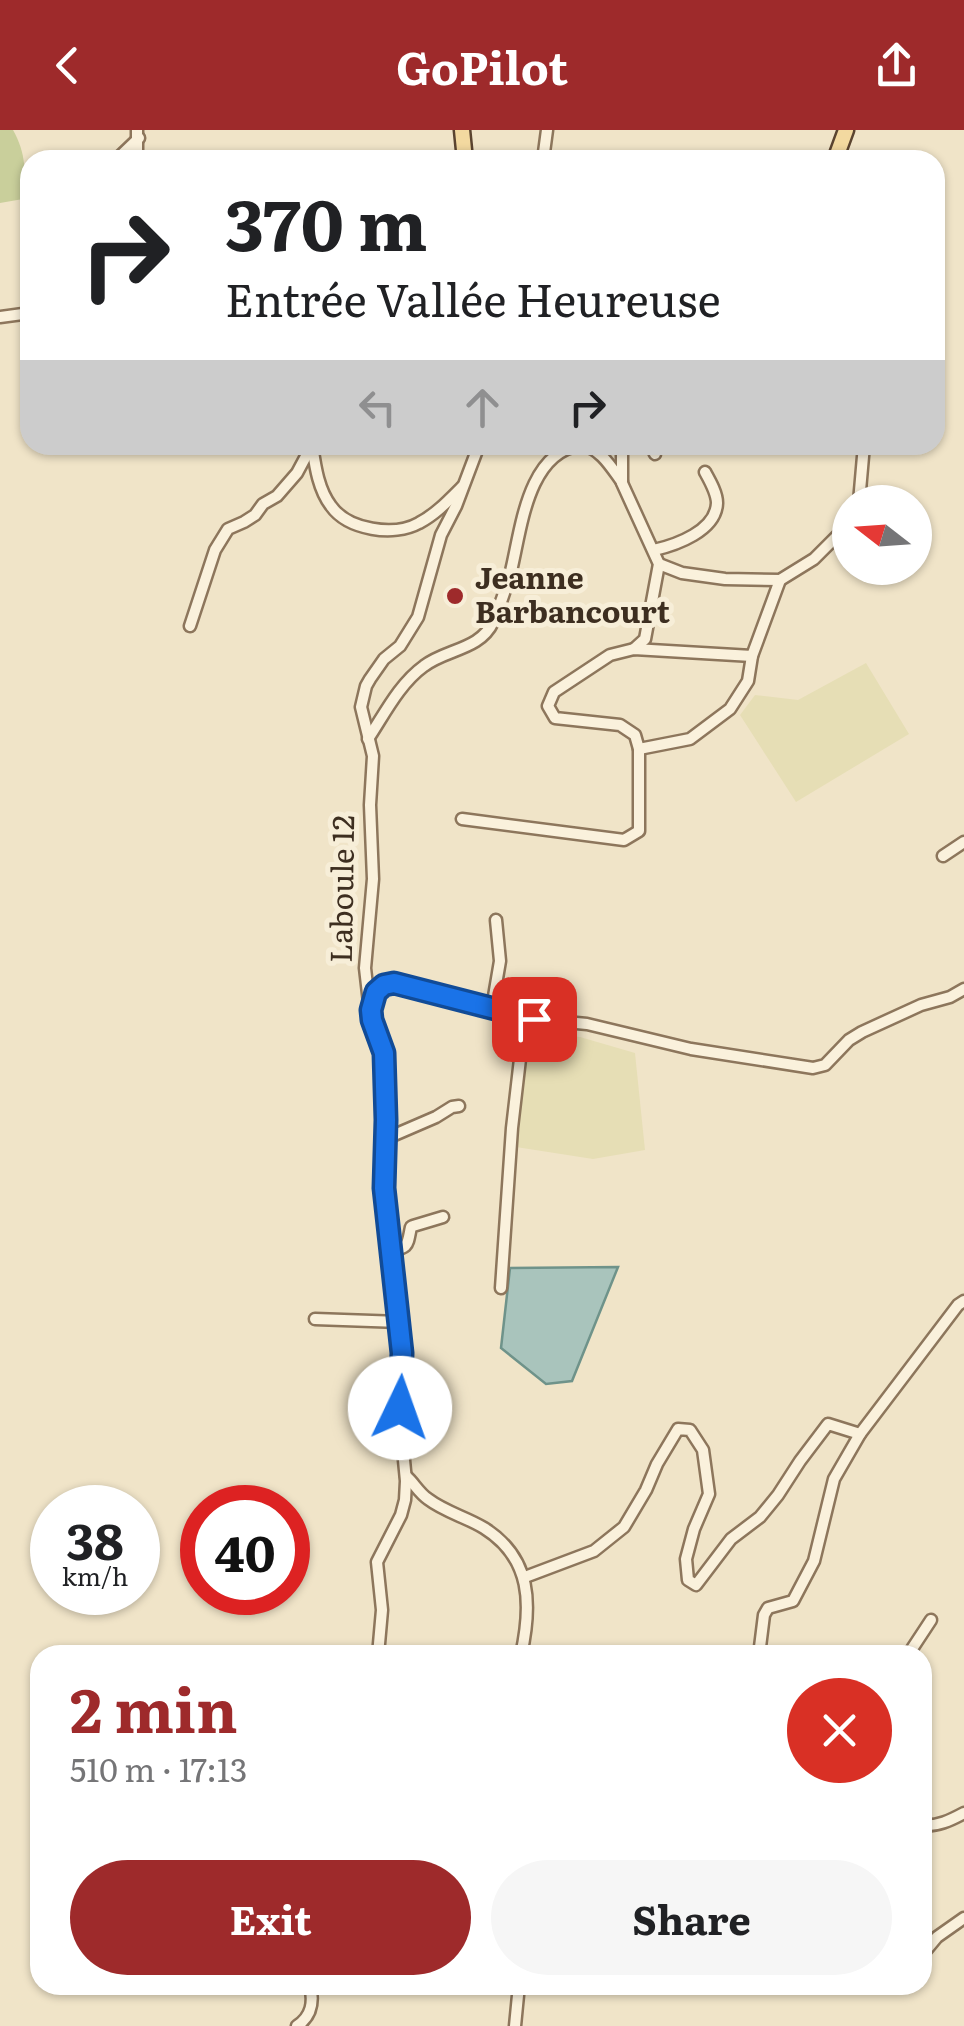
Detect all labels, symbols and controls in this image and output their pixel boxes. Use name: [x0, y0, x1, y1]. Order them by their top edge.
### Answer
text: GoPilot: [396, 32, 568, 99]
icon: back: [40, 38, 95, 93]
icon: share: [869, 38, 924, 93]
text: 370 m: [225, 169, 428, 273]
icon: right: [60, 190, 190, 320]
text: Entrée Vallée Heureuse: [225, 264, 721, 331]
icon: left: [350, 380, 405, 435]
icon: ahead: [455, 380, 510, 435]
icon: right: [560, 380, 615, 435]
north arrow: [832, 485, 932, 585]
map controls: [832, 485, 932, 585]
place label: Jeanne Barbancourt: [475, 554, 671, 632]
marker: Jeanne Barbancourt: [444, 585, 466, 607]
street label: Laboule 12: [317, 815, 363, 963]
pin: [492, 977, 577, 1062]
icon: arrive: [507, 992, 562, 1047]
position arrow: [348, 1356, 452, 1460]
speed limit sign: 40: [180, 1485, 310, 1615]
text: 38: [66, 1501, 124, 1575]
text: km/h: [62, 1557, 128, 1594]
text: 2 min: [70, 1662, 238, 1751]
button: close: [787, 1678, 892, 1783]
text: 510 m · 17:13: [70, 1744, 247, 1792]
button: Exit: [70, 1860, 471, 1975]
button: Share: [491, 1860, 892, 1975]

